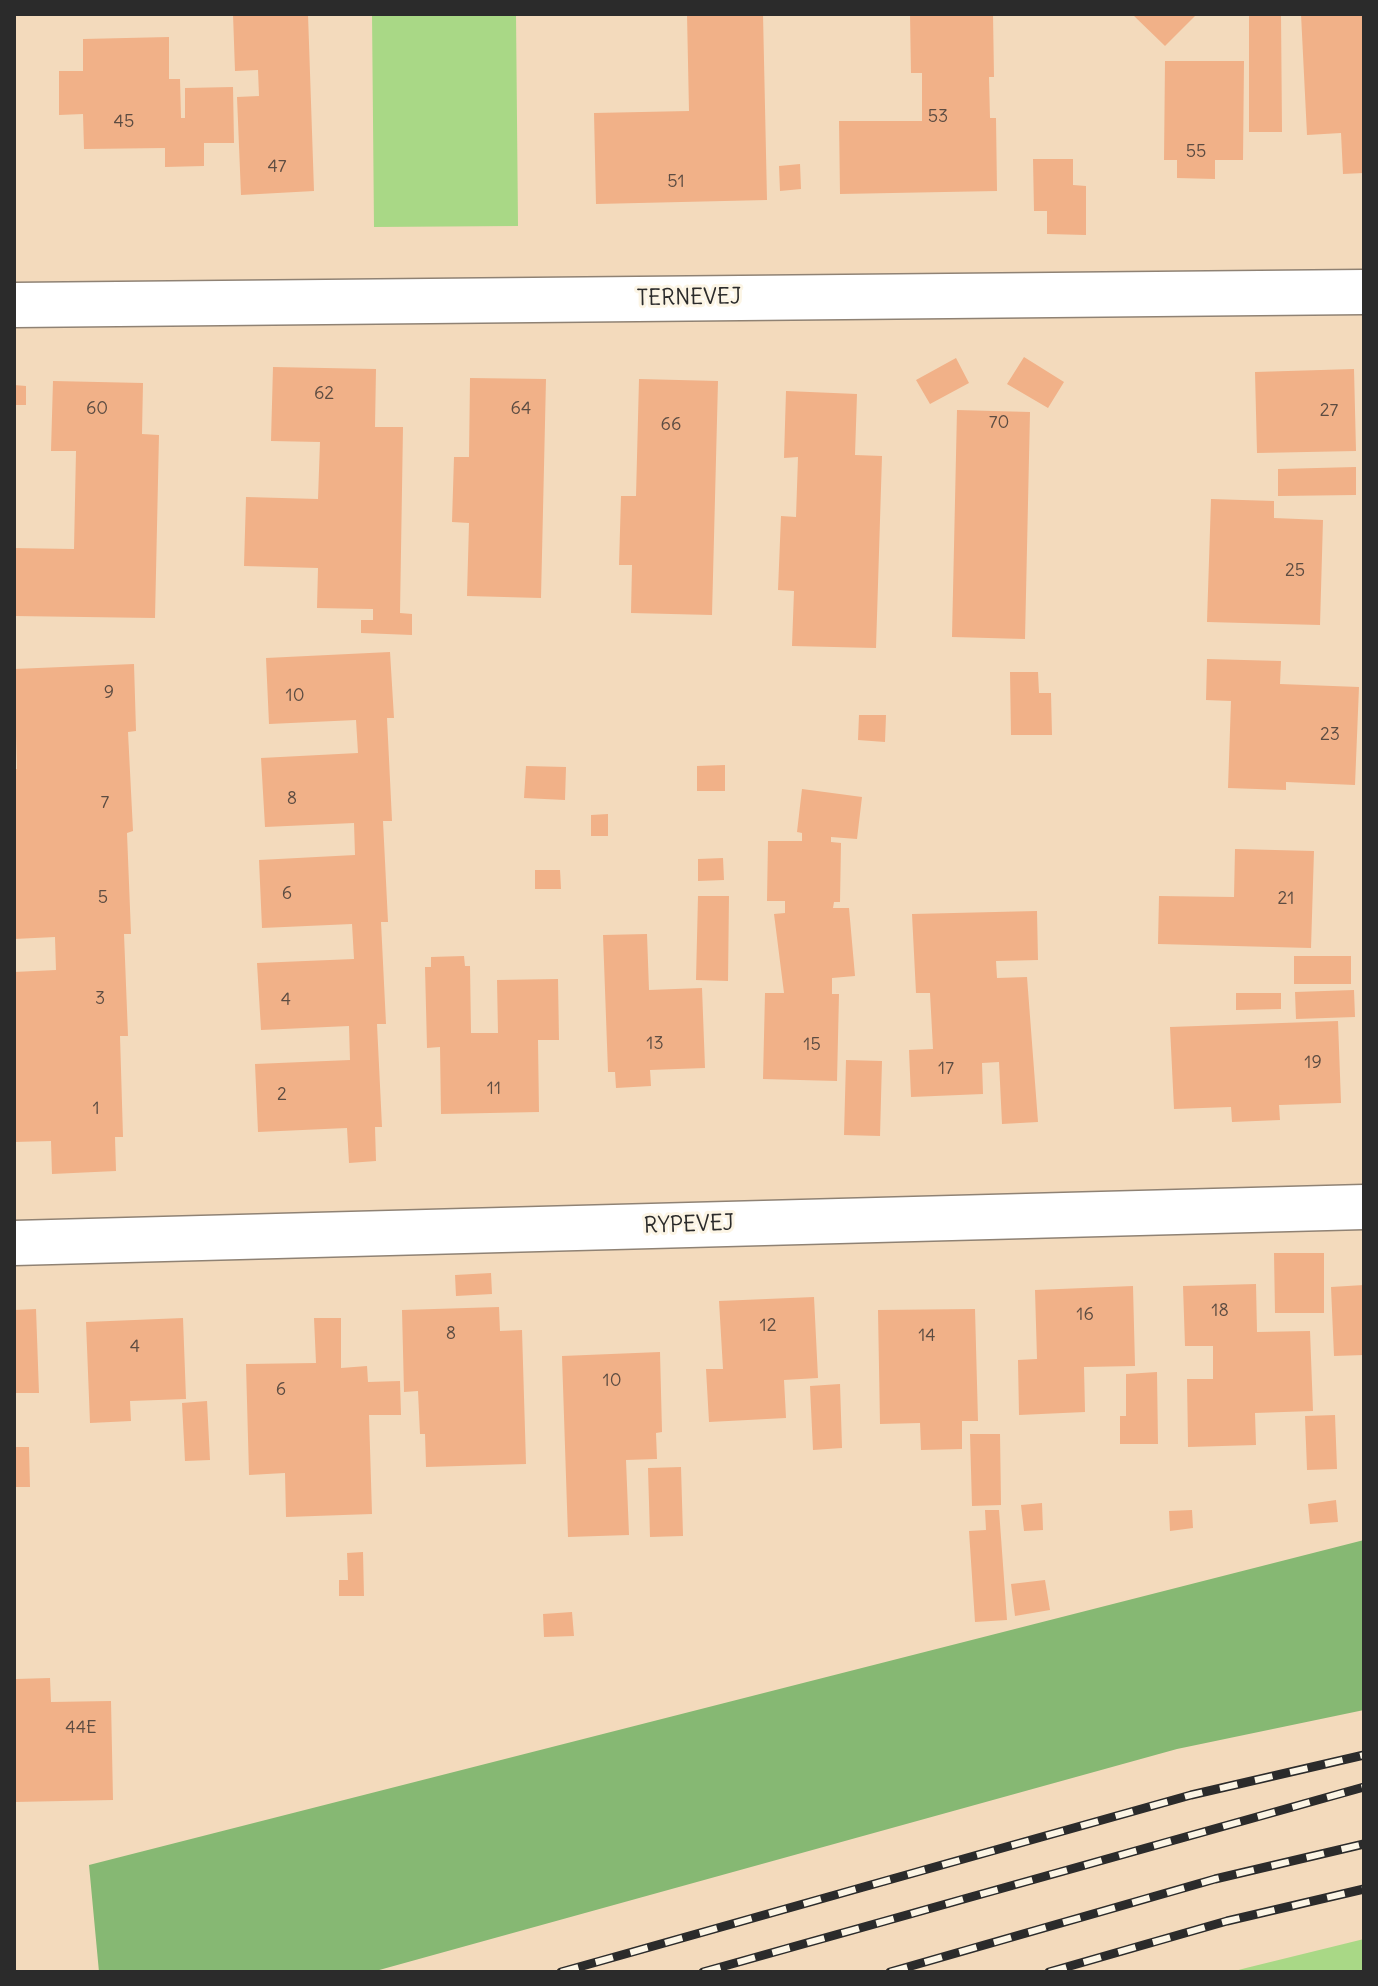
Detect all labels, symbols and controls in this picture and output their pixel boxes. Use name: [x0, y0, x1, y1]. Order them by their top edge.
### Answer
house number: 53: [928, 106, 948, 128]
house number: 45: [114, 111, 134, 133]
house number: 55: [1186, 141, 1206, 163]
house number: 47: [267, 156, 287, 178]
house number: 51: [667, 171, 685, 193]
street label: TERNEVEJ: [636, 284, 742, 312]
house number: 62: [314, 383, 334, 405]
house number: 60: [86, 398, 108, 420]
house number: 64: [511, 398, 531, 420]
house number: 27: [1320, 400, 1338, 422]
house number: 70: [989, 412, 1009, 434]
house number: 66: [661, 414, 681, 436]
house number: 25: [1285, 560, 1305, 582]
house number: 9: [104, 682, 114, 704]
house number: 10: [286, 685, 304, 707]
house number: 23: [1320, 724, 1340, 746]
house number: 8: [287, 788, 297, 810]
house number: 7: [101, 792, 109, 814]
house number: 6: [282, 883, 292, 905]
house number: 5: [98, 887, 108, 909]
house number: 21: [1277, 888, 1295, 910]
house number: 3: [95, 988, 105, 1010]
house number: 4: [281, 989, 291, 1011]
house number: 13: [646, 1033, 664, 1055]
house number: 15: [803, 1034, 821, 1056]
house number: 19: [1304, 1052, 1322, 1074]
house number: 17: [938, 1058, 954, 1080]
house number: 11: [487, 1078, 501, 1100]
house number: 2: [277, 1084, 287, 1106]
house number: 1: [92, 1098, 100, 1120]
street label: RYPEVEJ: [643, 1210, 735, 1240]
house number: 18: [1211, 1300, 1229, 1322]
house number: 16: [1076, 1304, 1094, 1326]
house number: 12: [759, 1315, 777, 1337]
house number: 8: [446, 1323, 456, 1345]
house number: 14: [918, 1325, 936, 1347]
house number: 4: [130, 1336, 140, 1358]
house number: 10: [603, 1370, 621, 1392]
house number: 6: [276, 1379, 286, 1401]
house number: 44E: [65, 1717, 97, 1739]

